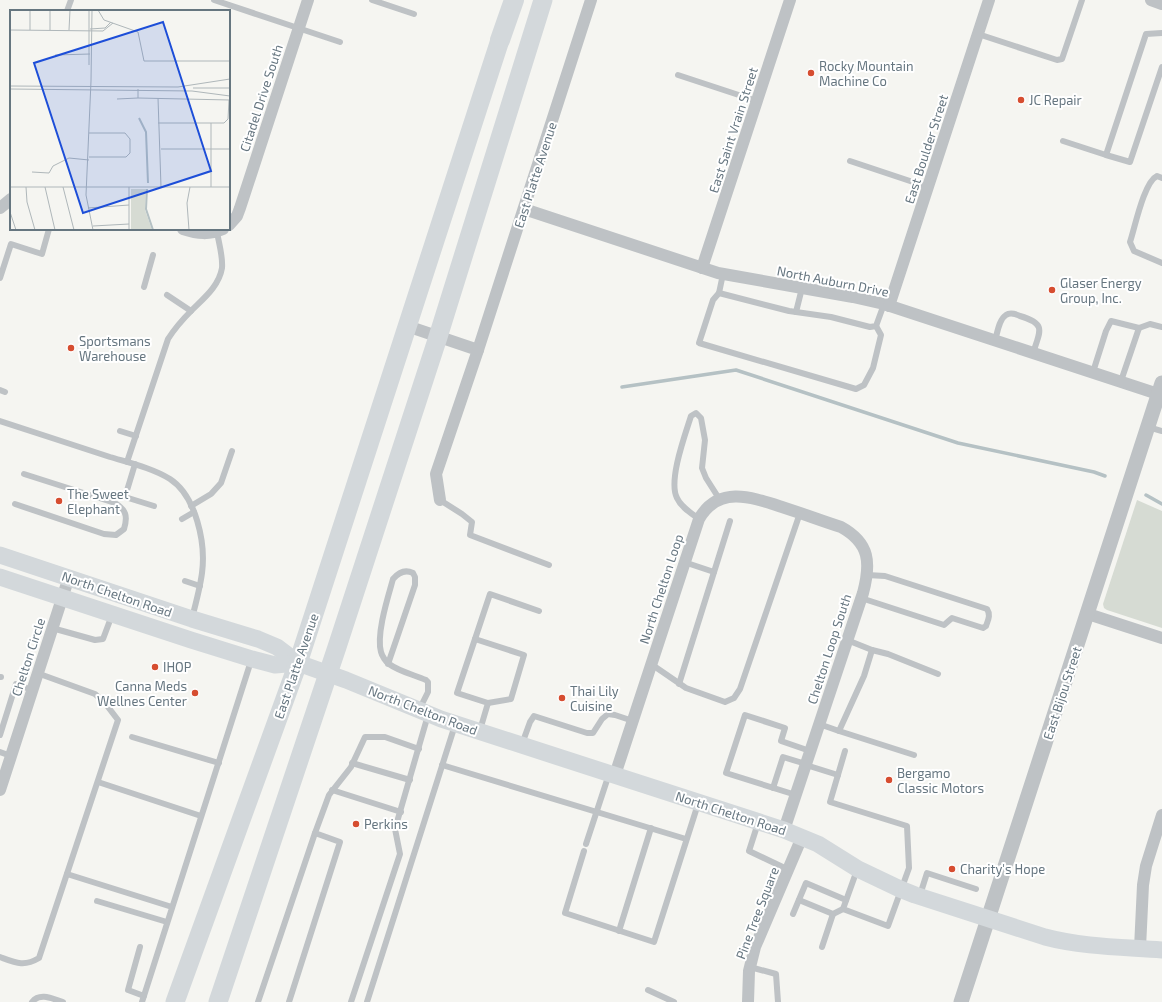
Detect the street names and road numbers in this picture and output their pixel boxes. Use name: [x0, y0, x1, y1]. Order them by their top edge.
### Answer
street label: Citadel Drive South: [236, 42, 286, 154]
street label: East Saint Vrain Street: [705, 65, 761, 195]
street label: East Boulder Street: [901, 92, 951, 206]
street label: East Platte Avenue: [510, 120, 560, 230]
street label: North Auburn Drive: [776, 262, 890, 300]
street label: North Chelton Loop: [636, 532, 686, 646]
street label: North Chelton Road: [60, 568, 174, 620]
street label: Chelton Loop South: [804, 592, 854, 706]
street label: East Platte Avenue: [270, 611, 322, 721]
street label: Chelton Circle: [8, 616, 48, 698]
street label: East Bijou Street: [1039, 644, 1085, 742]
street label: North Chelton Road: [366, 682, 480, 738]
street label: North Chelton Road: [674, 788, 788, 838]
street label: Pine Tree Square: [732, 865, 782, 961]

